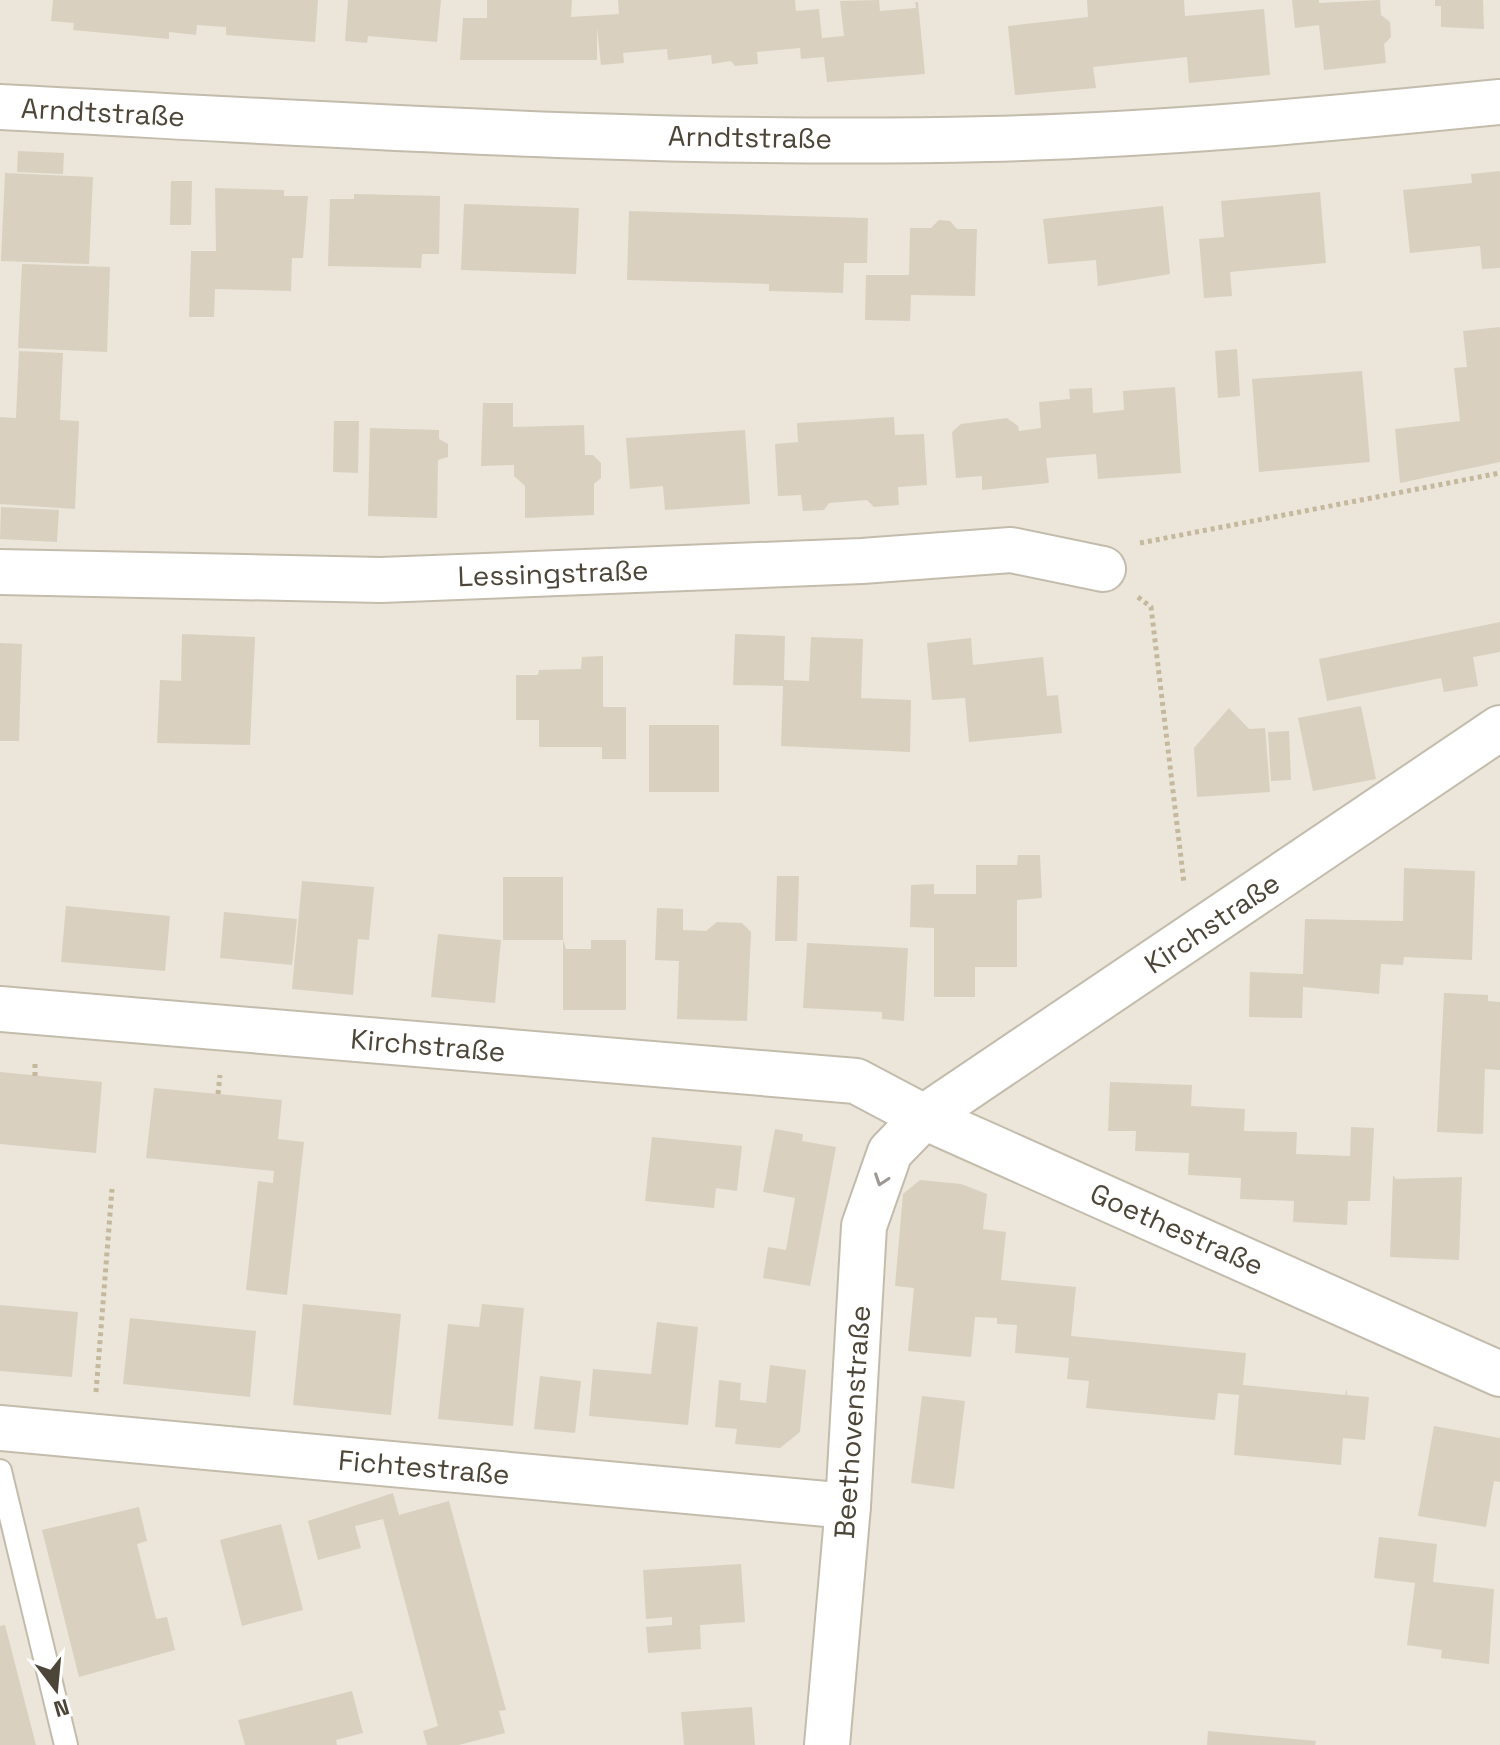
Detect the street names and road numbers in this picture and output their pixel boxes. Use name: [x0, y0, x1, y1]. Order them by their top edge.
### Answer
street label: Arndtstraße: [20, 90, 186, 134]
street label: Arndtstraße: [668, 118, 832, 156]
street label: Lessingstraße: [457, 552, 649, 594]
street label: Kirchstraße: [1137, 865, 1287, 981]
street label: Kirchstraße: [349, 1020, 507, 1070]
street label: Goethestraße: [1085, 1175, 1269, 1283]
street label: Beethovenstraße: [826, 1304, 878, 1540]
street label: Fichtestraße: [337, 1442, 511, 1492]

